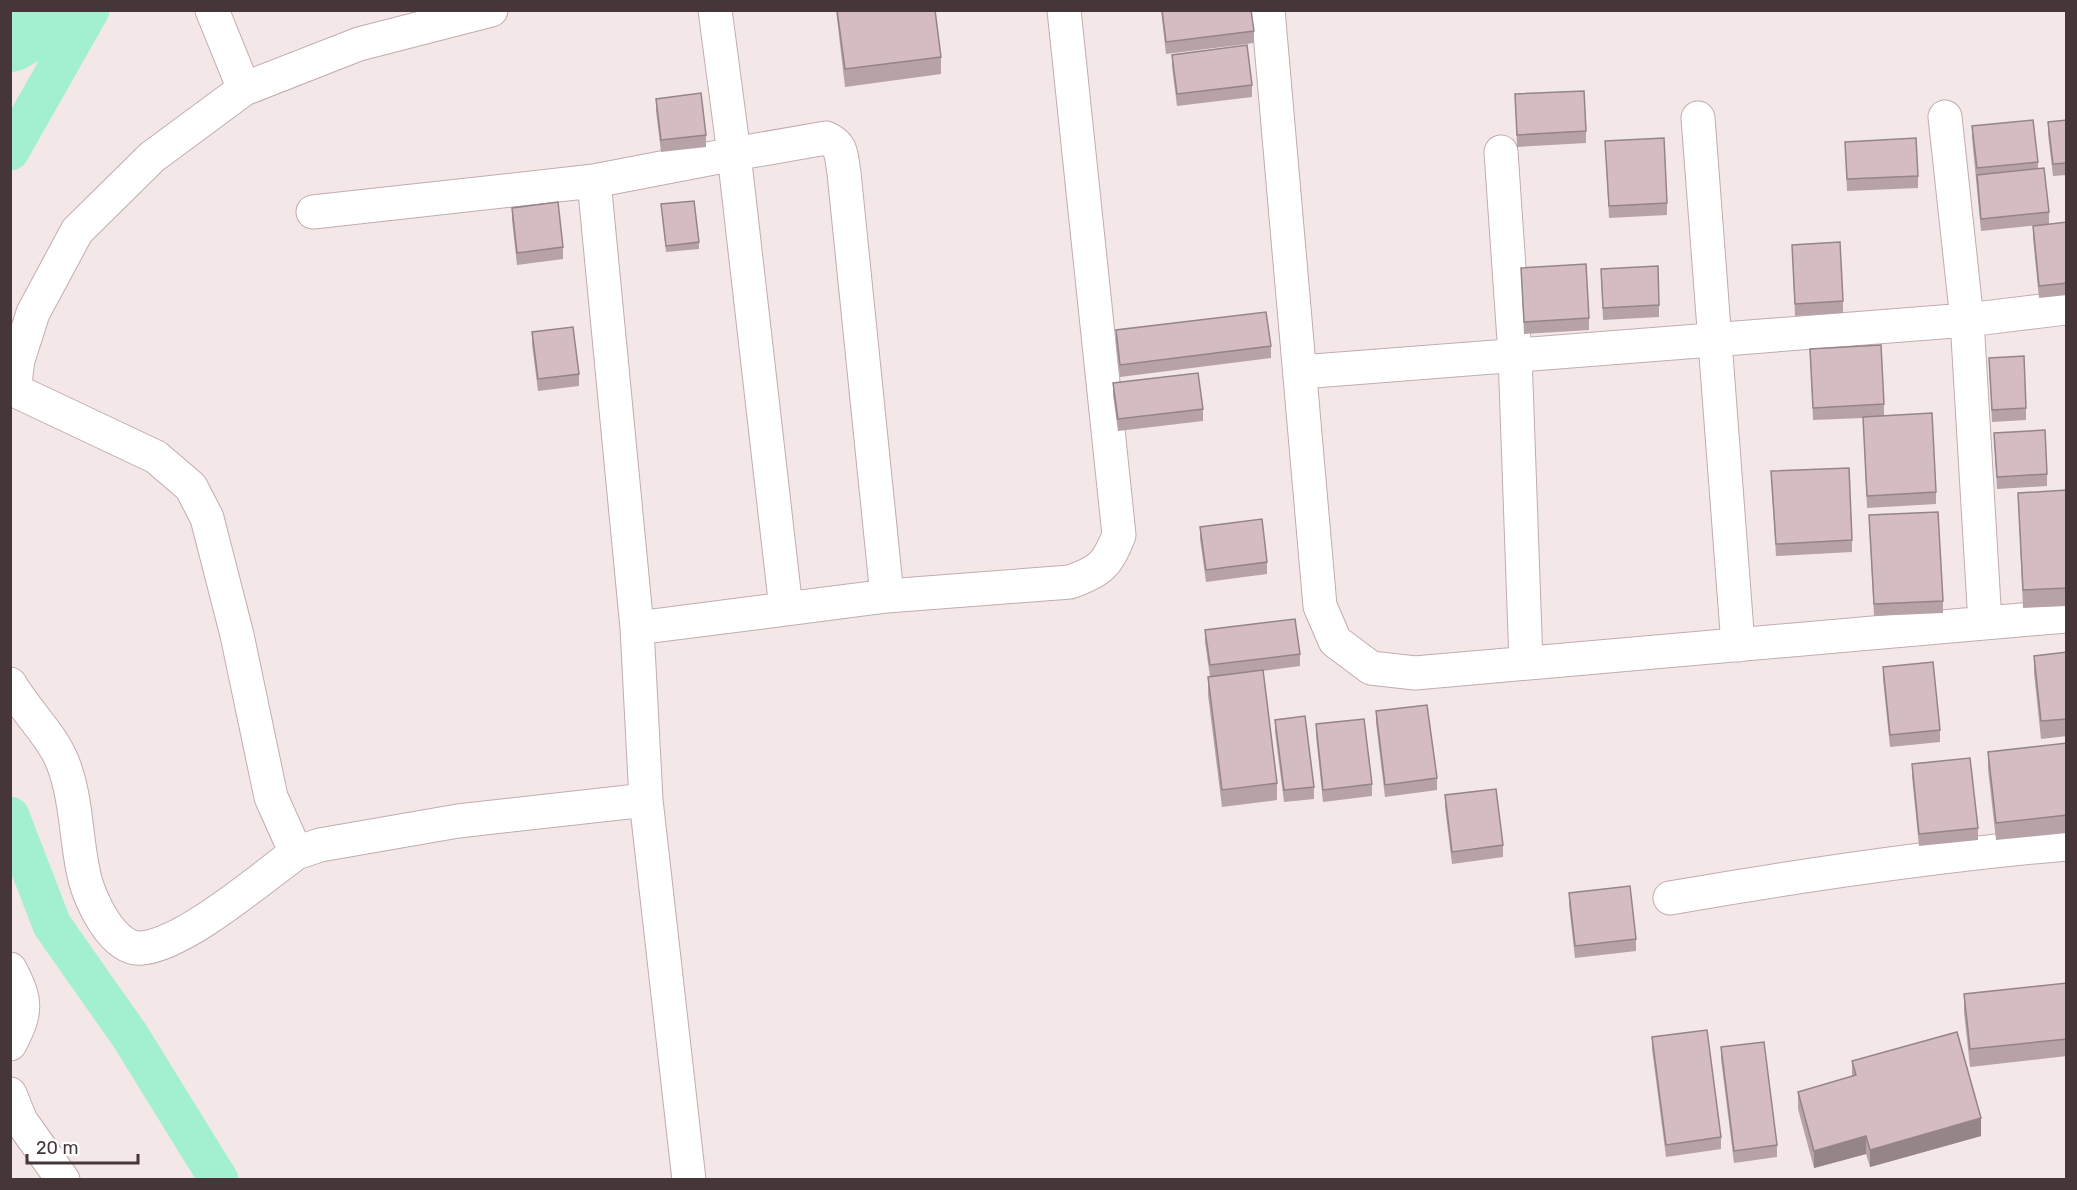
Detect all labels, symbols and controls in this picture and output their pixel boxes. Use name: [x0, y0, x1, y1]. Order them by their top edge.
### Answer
scale bar: [27, 1127, 138, 1165]
text: 20 m: [36, 1137, 78, 1159]

